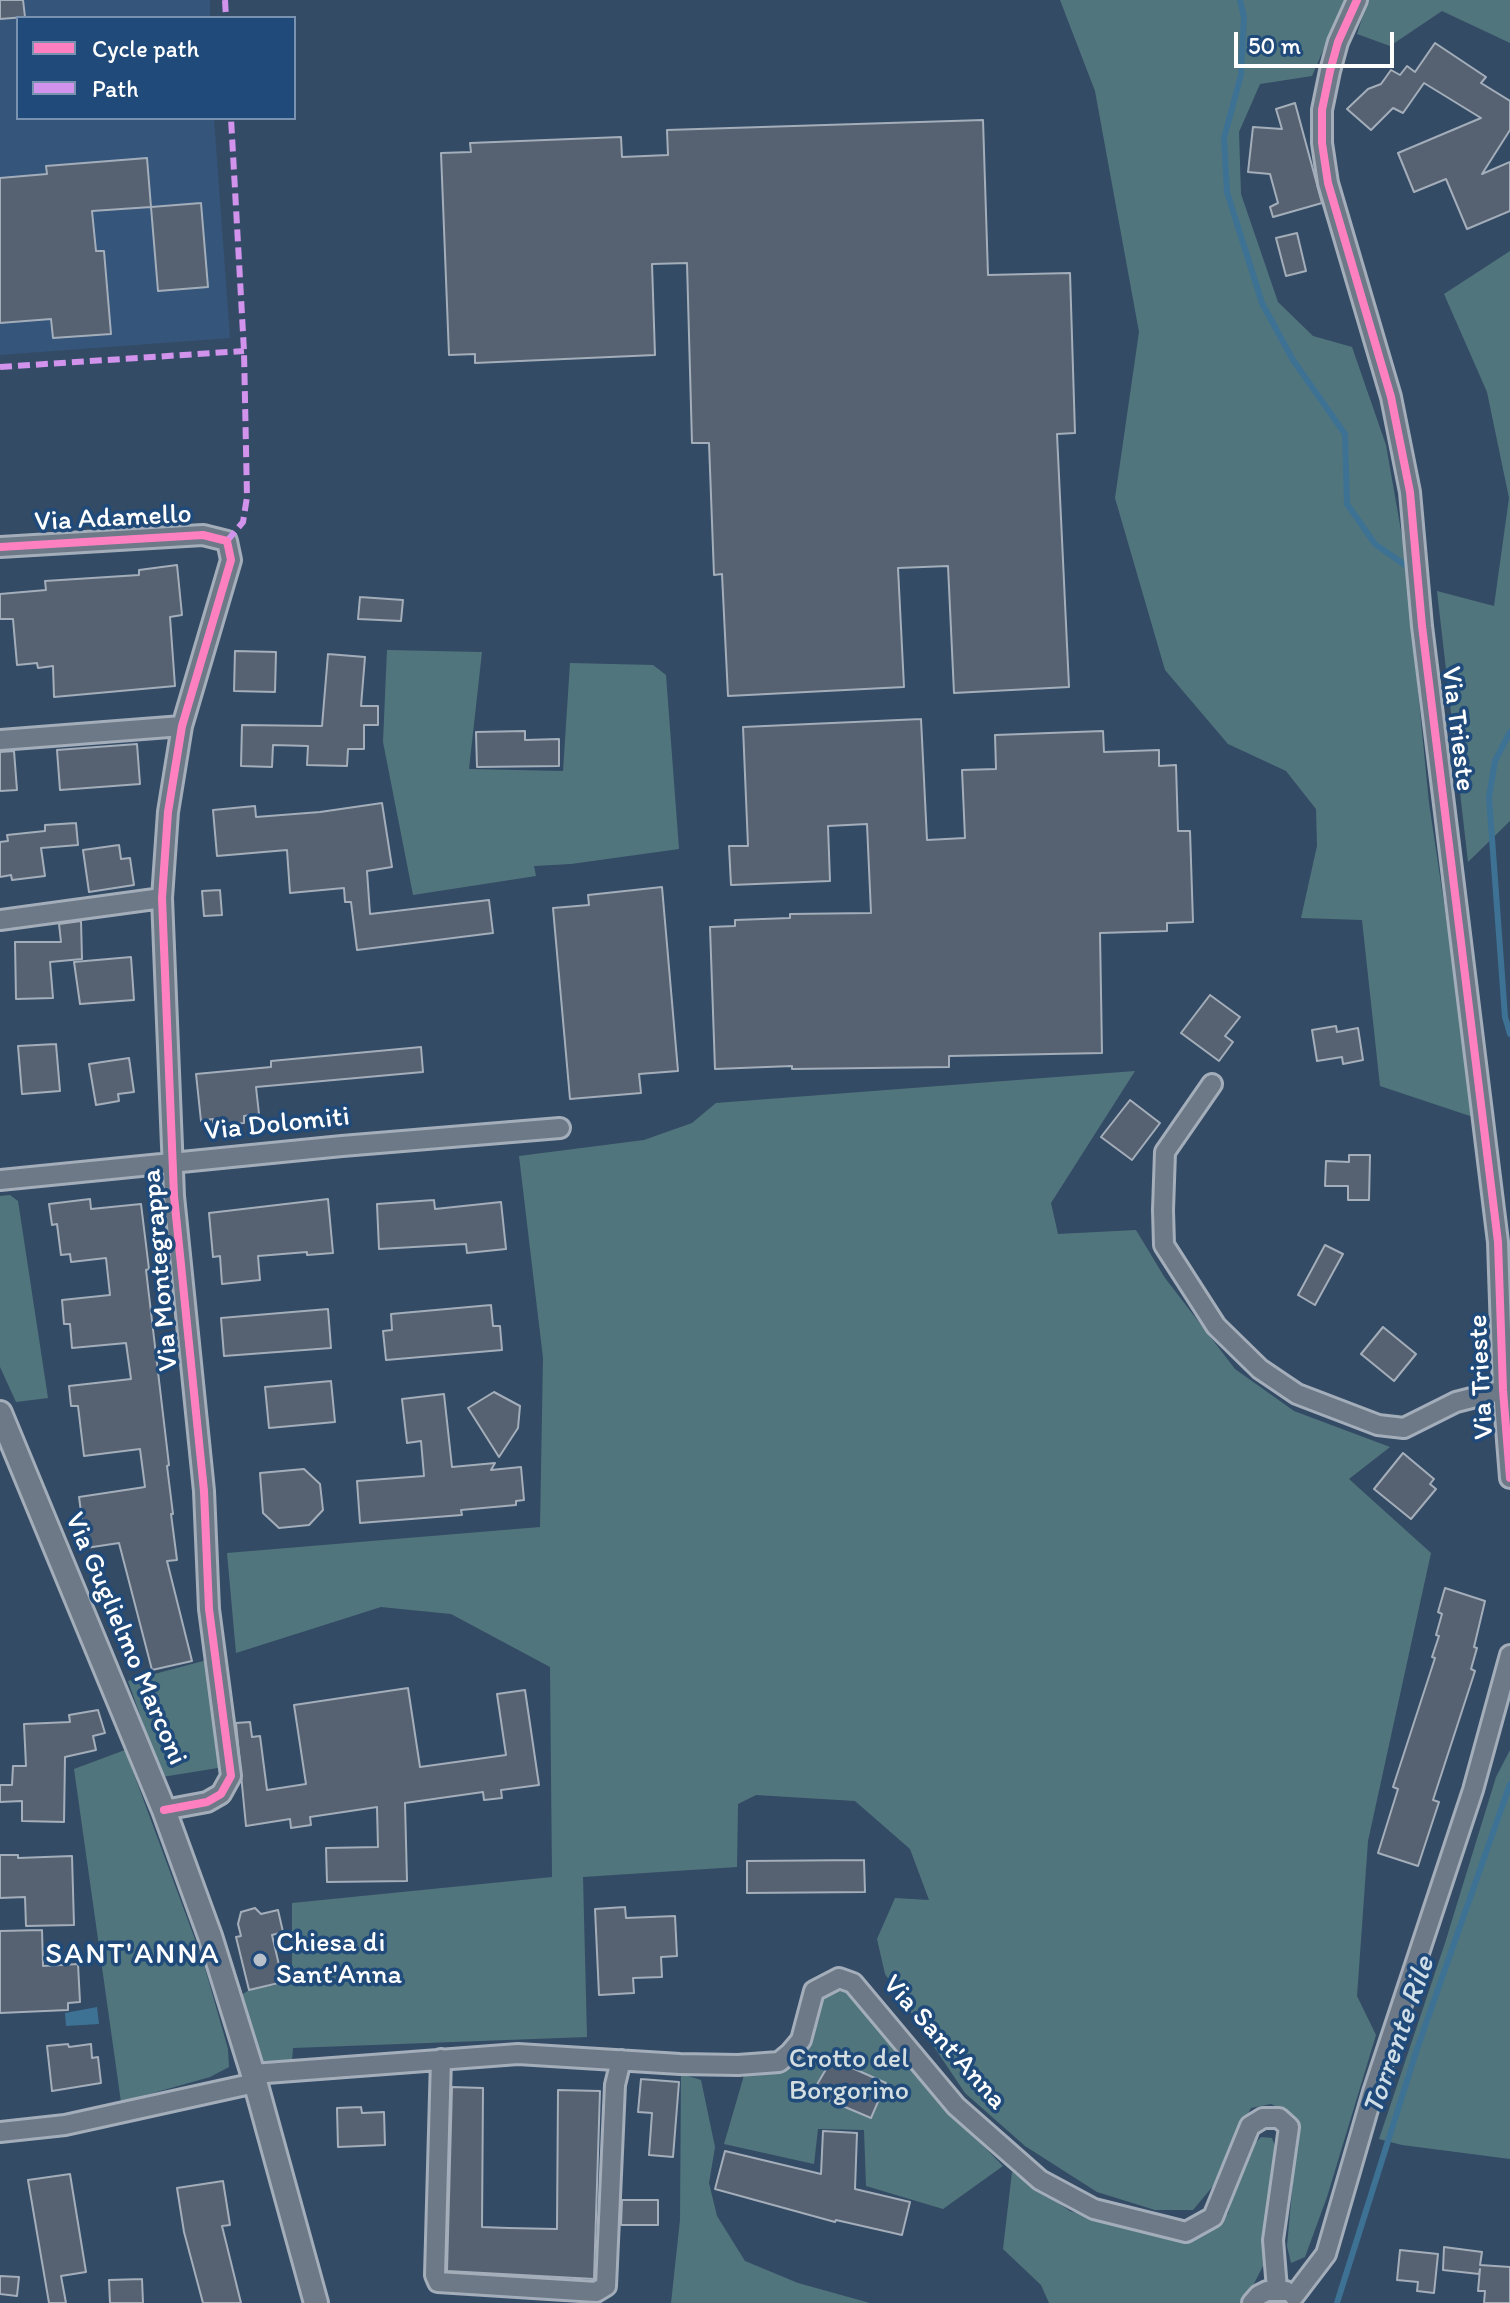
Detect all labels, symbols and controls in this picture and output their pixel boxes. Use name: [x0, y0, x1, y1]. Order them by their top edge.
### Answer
legend: [16, 16, 296, 120]
scale bar: [1238, 16, 1398, 66]
text: 50 m: [1248, 31, 1301, 60]
text: Cycle path: [92, 34, 199, 63]
text: Path: [92, 74, 139, 103]
street label: Via Adamello: [33, 498, 193, 540]
street label: Via Trieste: [1433, 665, 1481, 793]
street label: Via Dolomiti: [203, 1101, 351, 1149]
street label: Via Montegrappa: [135, 1167, 187, 1373]
street label: Via Trieste: [1462, 1313, 1502, 1441]
street label: Via Guglielmo Marconi: [57, 1508, 193, 1770]
place label: Chiesa di Sant'Anna: [276, 1927, 402, 1993]
district label: SANT'ANNA: [45, 1937, 221, 1973]
marker: Chiesa di Sant'Anna: [251, 1951, 269, 1969]
water label: Torrente Rile: [1356, 1952, 1444, 2120]
street label: Via Sant'Anna: [875, 1969, 1013, 2117]
park label: Crotto del Borgorino: [789, 2043, 909, 2109]

